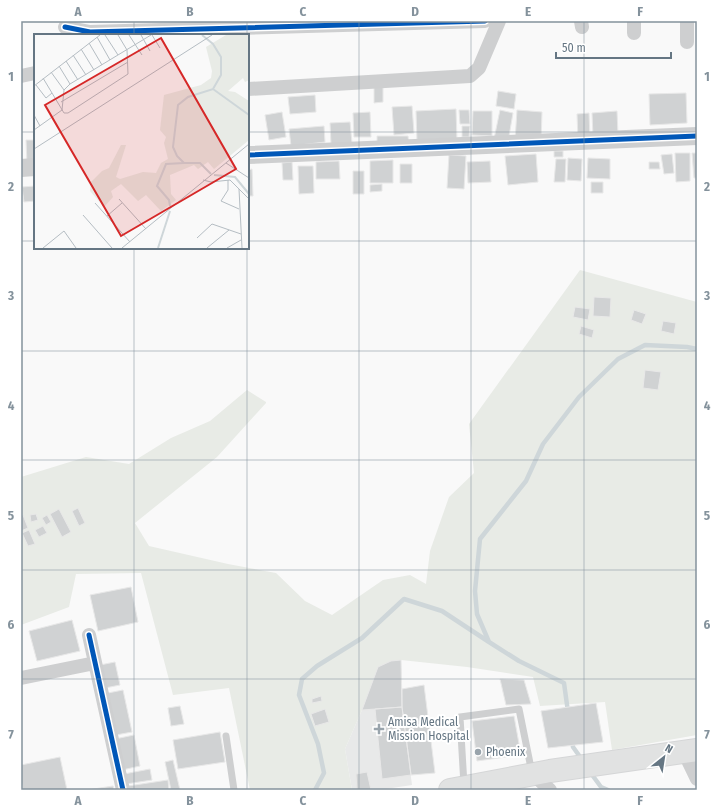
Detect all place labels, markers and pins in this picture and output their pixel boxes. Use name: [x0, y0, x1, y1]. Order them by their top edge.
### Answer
place label: Amisa Medical Mission Hospital: [388, 715, 469, 743]
marker: Amisa Medical Mission Hospital: [373, 723, 385, 735]
place label: Phoenix: [486, 745, 526, 759]
marker: Phoenix: [473, 747, 483, 757]

